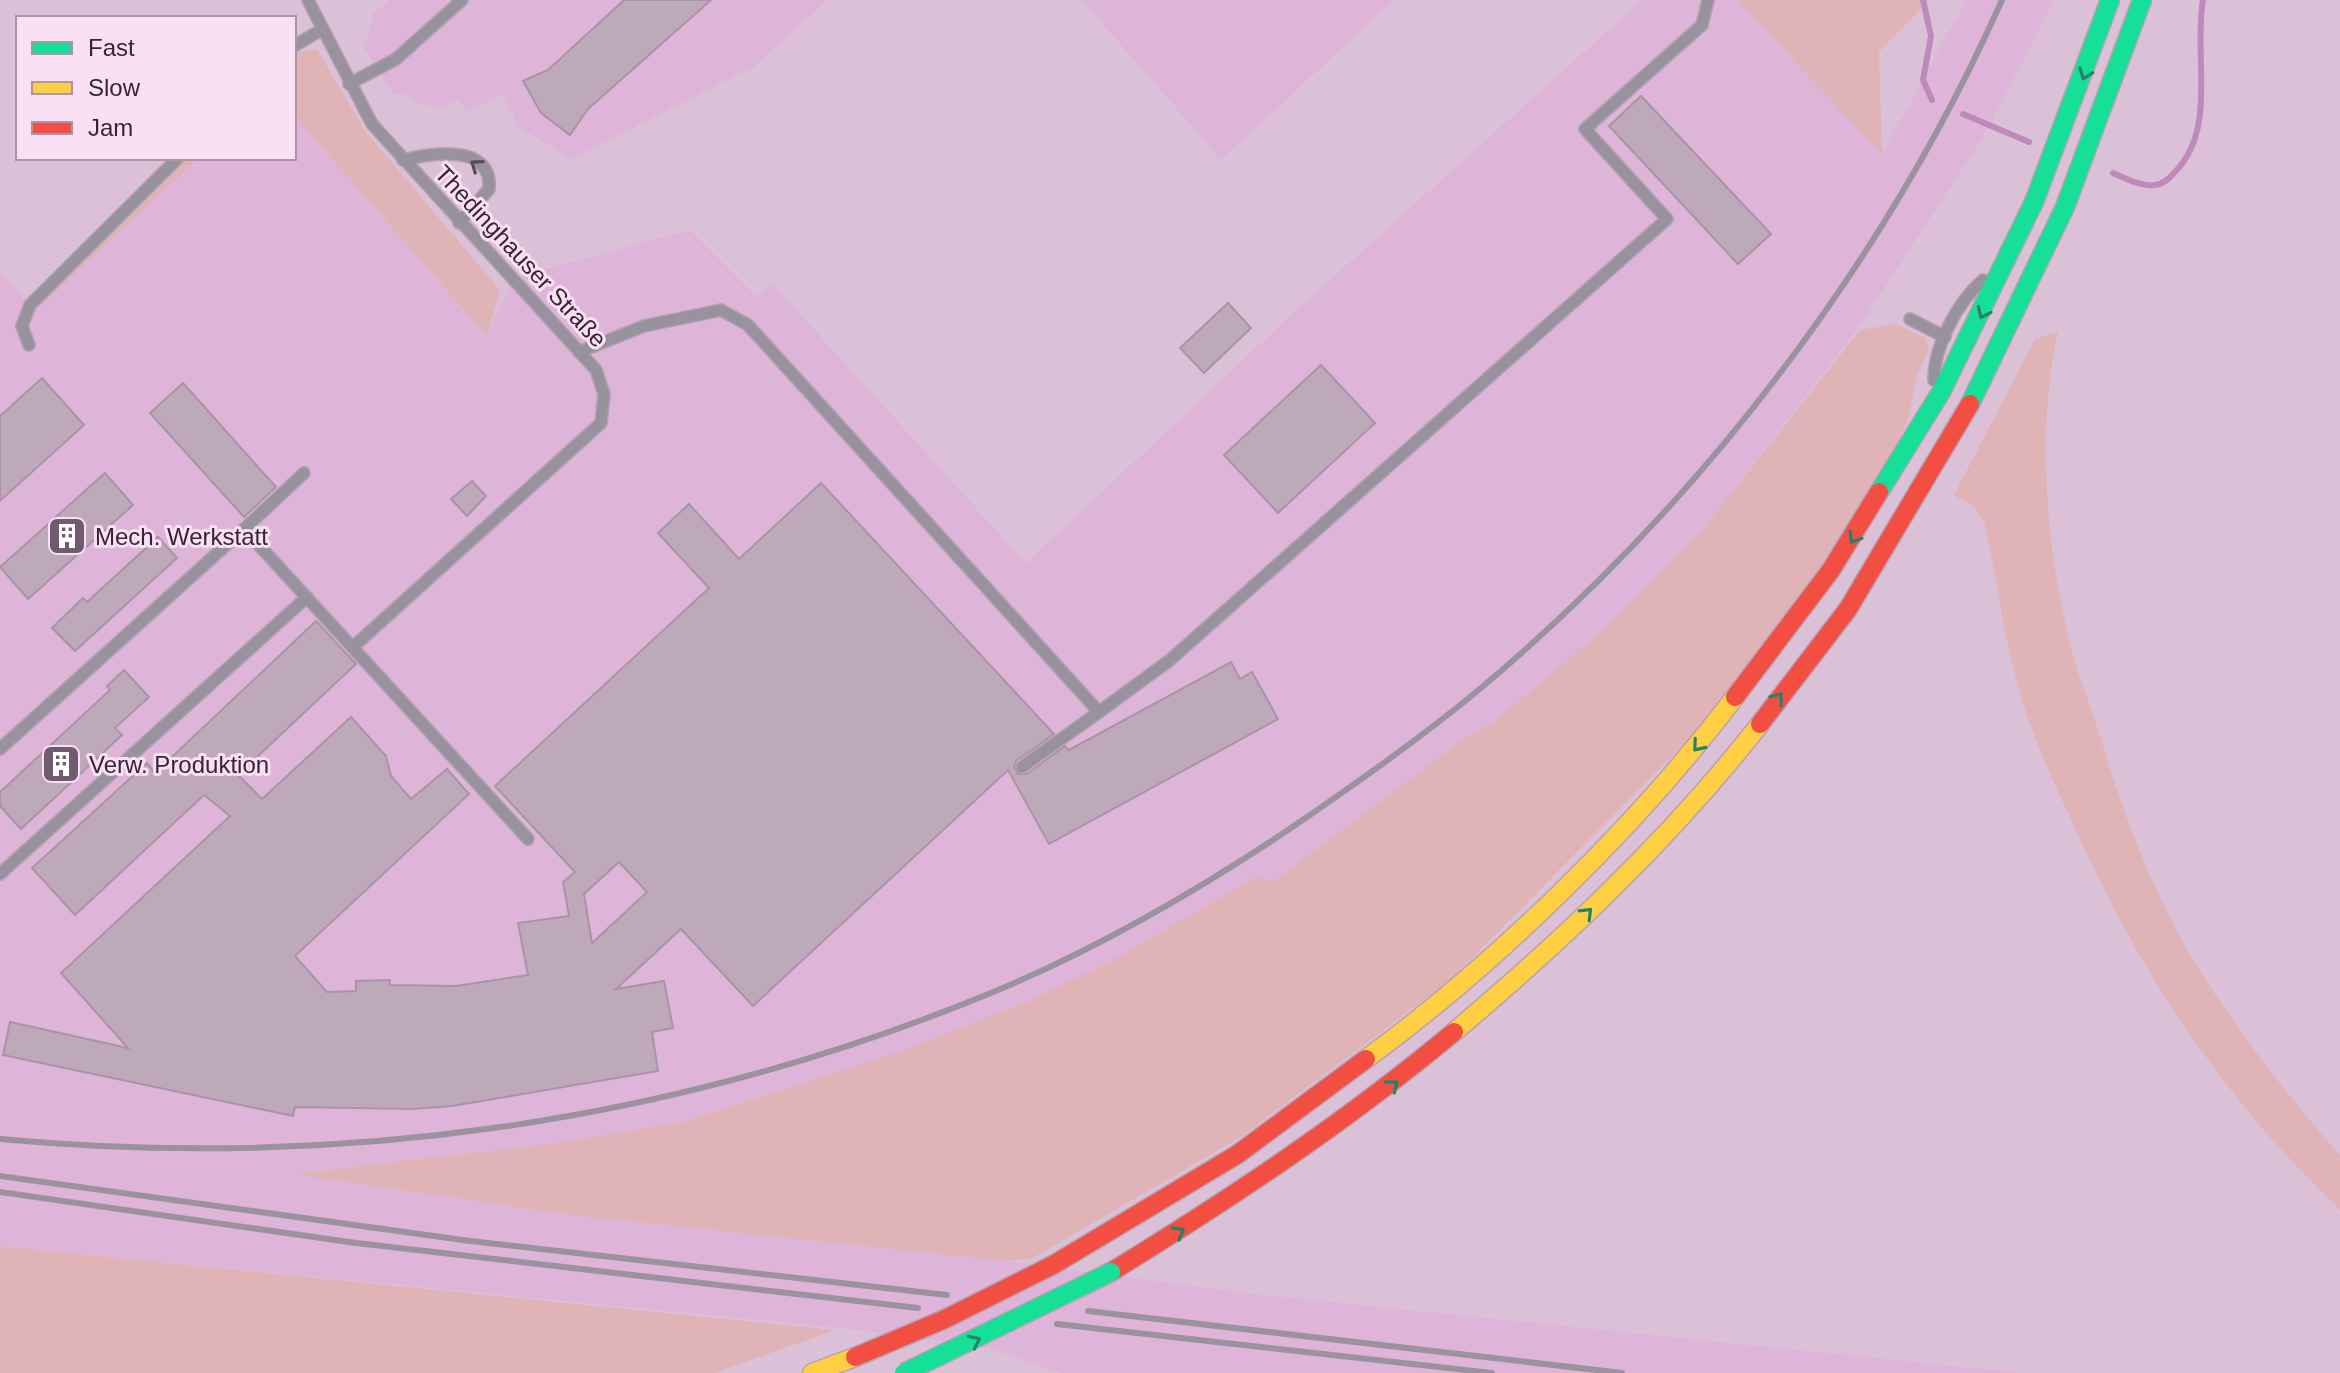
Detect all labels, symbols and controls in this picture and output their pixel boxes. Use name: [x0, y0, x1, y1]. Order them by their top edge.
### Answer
legend: [16, 16, 296, 160]
text: Fast: [88, 34, 135, 61]
one-way arrow: [2078, 66, 2095, 80]
text: Slow: [88, 74, 141, 101]
text: Jam: [88, 114, 133, 141]
street label: Thedinghauser Straße: [430, 159, 612, 353]
one-way arrow: [470, 159, 485, 174]
one-way arrow: [1977, 305, 1993, 319]
building icon: Mech. Werkstatt: [46, 515, 88, 557]
place label: Mech. Werkstatt: [95, 523, 268, 550]
one-way arrow: [1849, 530, 1864, 544]
one-way arrow: [1769, 692, 1783, 707]
one-way arrow: [1693, 737, 1708, 752]
building icon: Verw. Produktion: [40, 743, 82, 785]
place label: Verw. Produktion: [89, 751, 269, 778]
one-way arrow: [1578, 908, 1592, 922]
one-way arrow: [1384, 1080, 1398, 1095]
one-way arrow: [1170, 1226, 1185, 1242]
one-way arrow: [967, 1335, 982, 1351]

